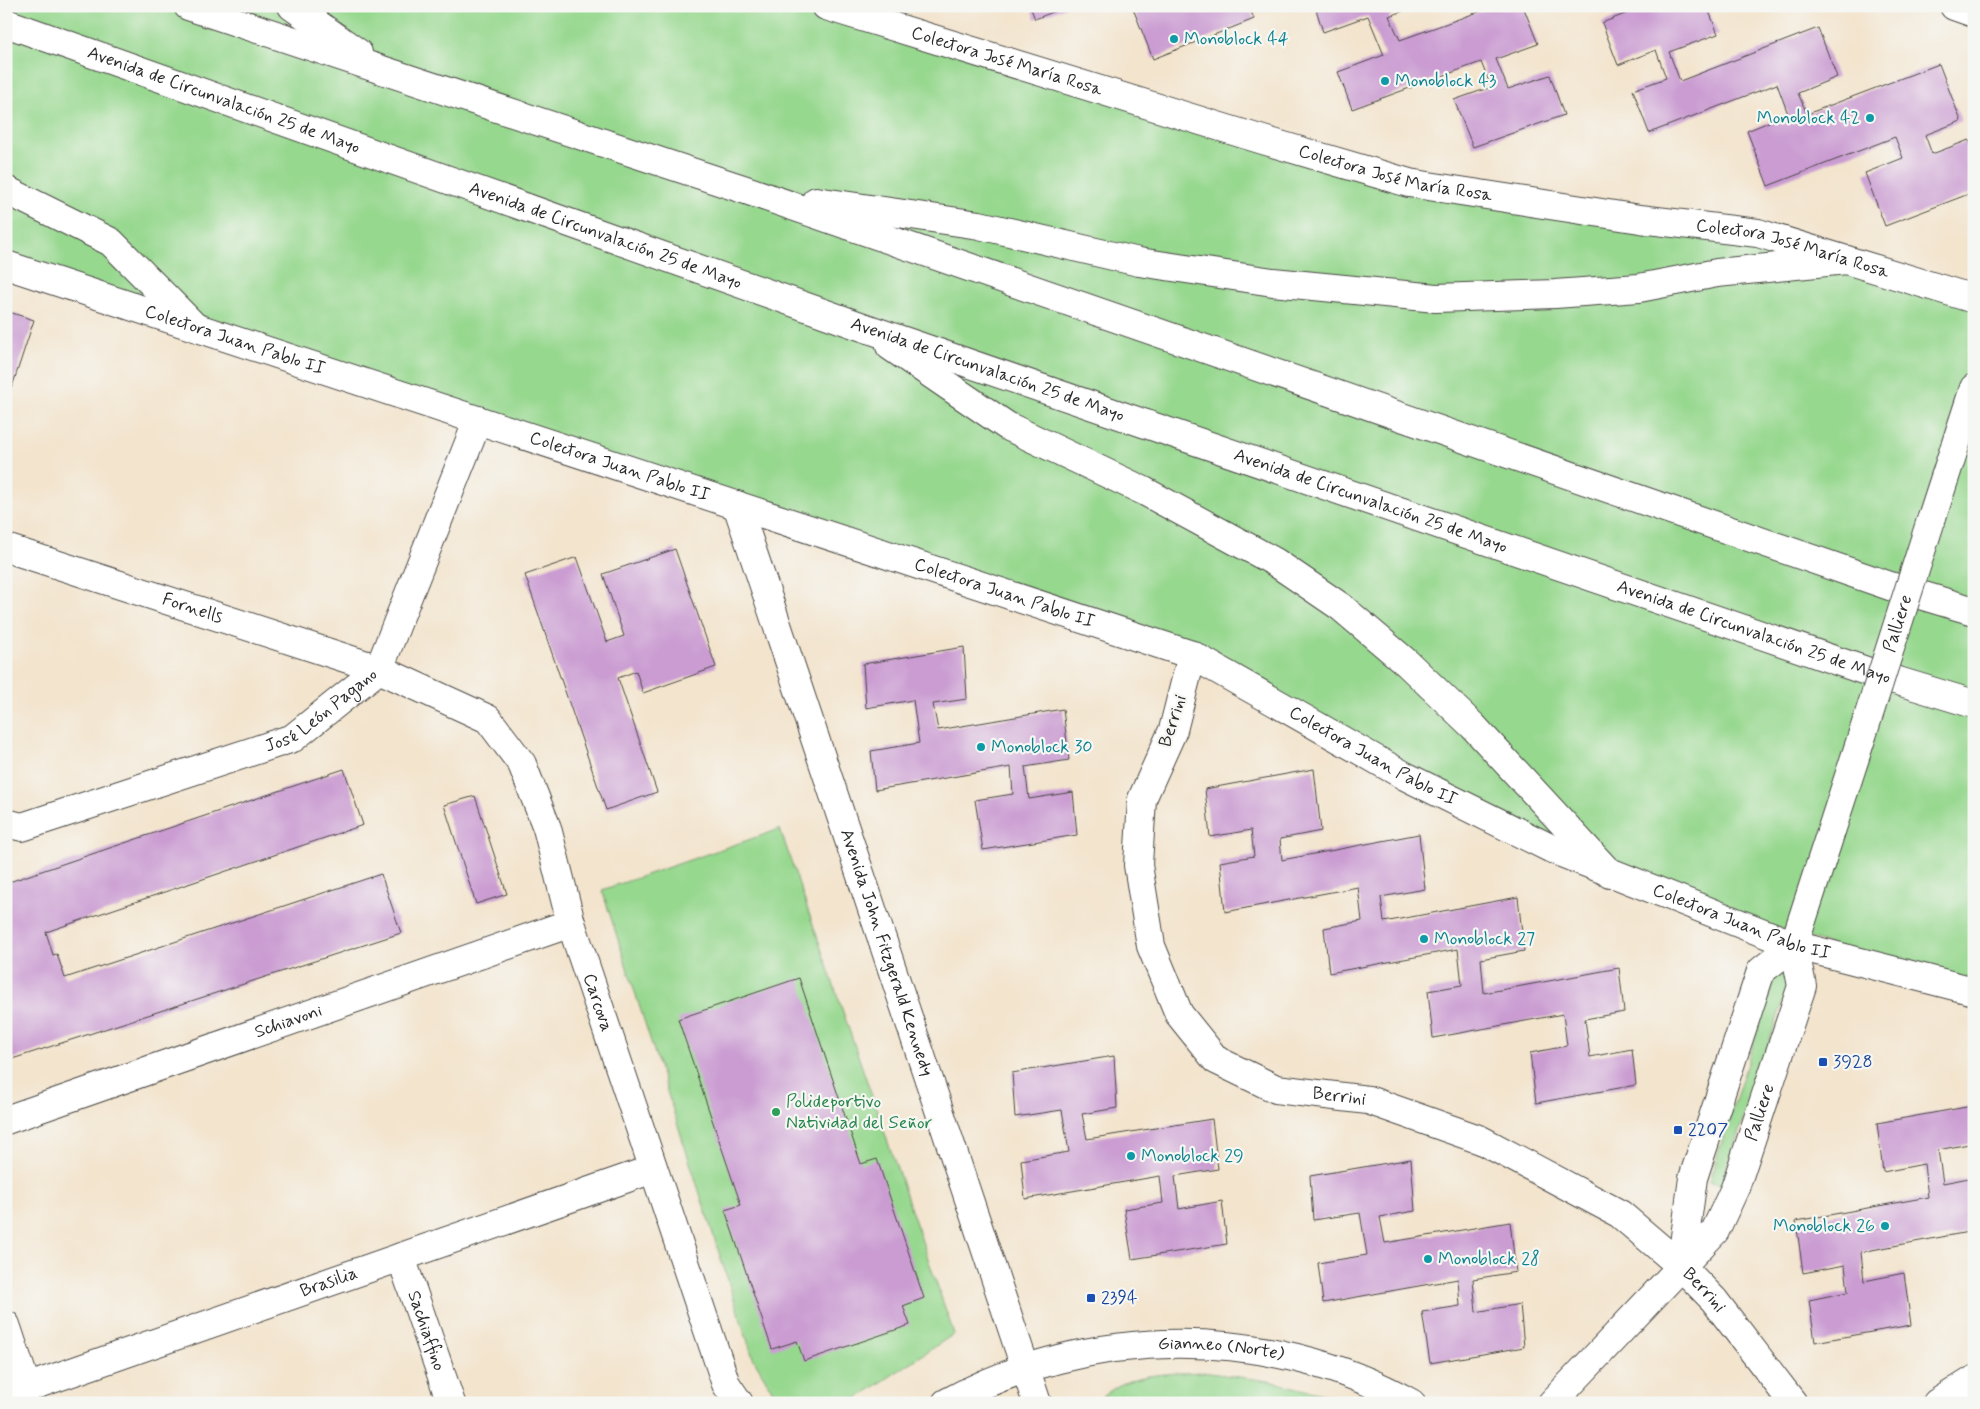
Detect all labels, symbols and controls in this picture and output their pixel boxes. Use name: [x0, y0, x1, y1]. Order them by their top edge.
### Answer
street label: Colectora José María Rosa: [908, 21, 1105, 102]
place label: Monoblock 44: [1184, 27, 1289, 51]
marker: Monoblock 44: [1168, 33, 1180, 45]
street label: Avenida de Circunvalación 25 de Mayo: [84, 41, 363, 160]
place label: Monoblock 43: [1395, 69, 1497, 93]
marker: Monoblock 43: [1379, 75, 1391, 87]
place label: Monoblock 42: [1757, 106, 1860, 130]
marker: Monoblock 42: [1864, 112, 1876, 124]
street label: Colectora José María Rosa: [1296, 139, 1494, 208]
street label: Avenida de Circunvalación 25 de Mayo: [466, 176, 745, 295]
street label: Colectora José María Rosa: [1695, 214, 1892, 284]
street label: Colectora Juan Pablo II: [142, 299, 328, 381]
street label: Avenida de Circunvalación 25 de Mayo: [847, 312, 1128, 428]
street label: Colectora Juan Pablo II: [526, 426, 713, 508]
street label: Avenida de Circunvalación 25 de Mayo: [1231, 443, 1511, 559]
street label: Colectora Juan Pablo II: [911, 552, 1098, 634]
street label: Avenida de Circunvalación 25 de Mayo: [1614, 574, 1894, 690]
street label: Fornells: [159, 587, 226, 630]
street label: Palliere: [1878, 592, 1918, 655]
street label: José León Pagano: [262, 663, 383, 758]
street label: Berrini: [1153, 692, 1193, 750]
street label: Colectora Juan Pablo II: [1285, 701, 1461, 812]
place label: Monoblock 30: [991, 735, 1093, 759]
marker: Monoblock 30: [975, 741, 987, 753]
street label: Avenida John Fitzgerald Kennedy: [834, 826, 939, 1079]
street label: Colectora Juan Pablo II: [1649, 878, 1833, 966]
place label: Monoblock 27: [1434, 927, 1535, 951]
marker: Monoblock 27: [1418, 933, 1430, 945]
street label: Carcova: [577, 970, 619, 1035]
street label: Schiavoni: [251, 999, 325, 1044]
place label: 3928: [1833, 1050, 1873, 1074]
marker: 3928: [1817, 1056, 1829, 1068]
street label: Berrini: [1311, 1081, 1367, 1112]
street label: Palliere: [1739, 1081, 1781, 1144]
place label: Polideportivo Natividad del Señor: [786, 1090, 933, 1135]
marker: Polideportivo Natividad del Señor: [770, 1106, 782, 1118]
place label: 2207: [1688, 1118, 1728, 1142]
marker: 2207: [1672, 1124, 1684, 1136]
place label: Monoblock 29: [1141, 1144, 1244, 1168]
marker: Monoblock 29: [1125, 1150, 1137, 1162]
place label: Monoblock 26: [1773, 1214, 1875, 1238]
marker: Monoblock 26: [1879, 1220, 1891, 1232]
place label: Monoblock 28: [1438, 1247, 1540, 1271]
marker: Monoblock 28: [1422, 1253, 1434, 1265]
street label: Brasilia: [297, 1261, 361, 1303]
street label: Berrini: [1677, 1262, 1731, 1318]
place label: 2394: [1101, 1286, 1137, 1310]
street label: Sachiaffino: [401, 1288, 451, 1374]
marker: 2394: [1085, 1292, 1097, 1304]
street label: Gianneo (Norte): [1157, 1332, 1287, 1367]

